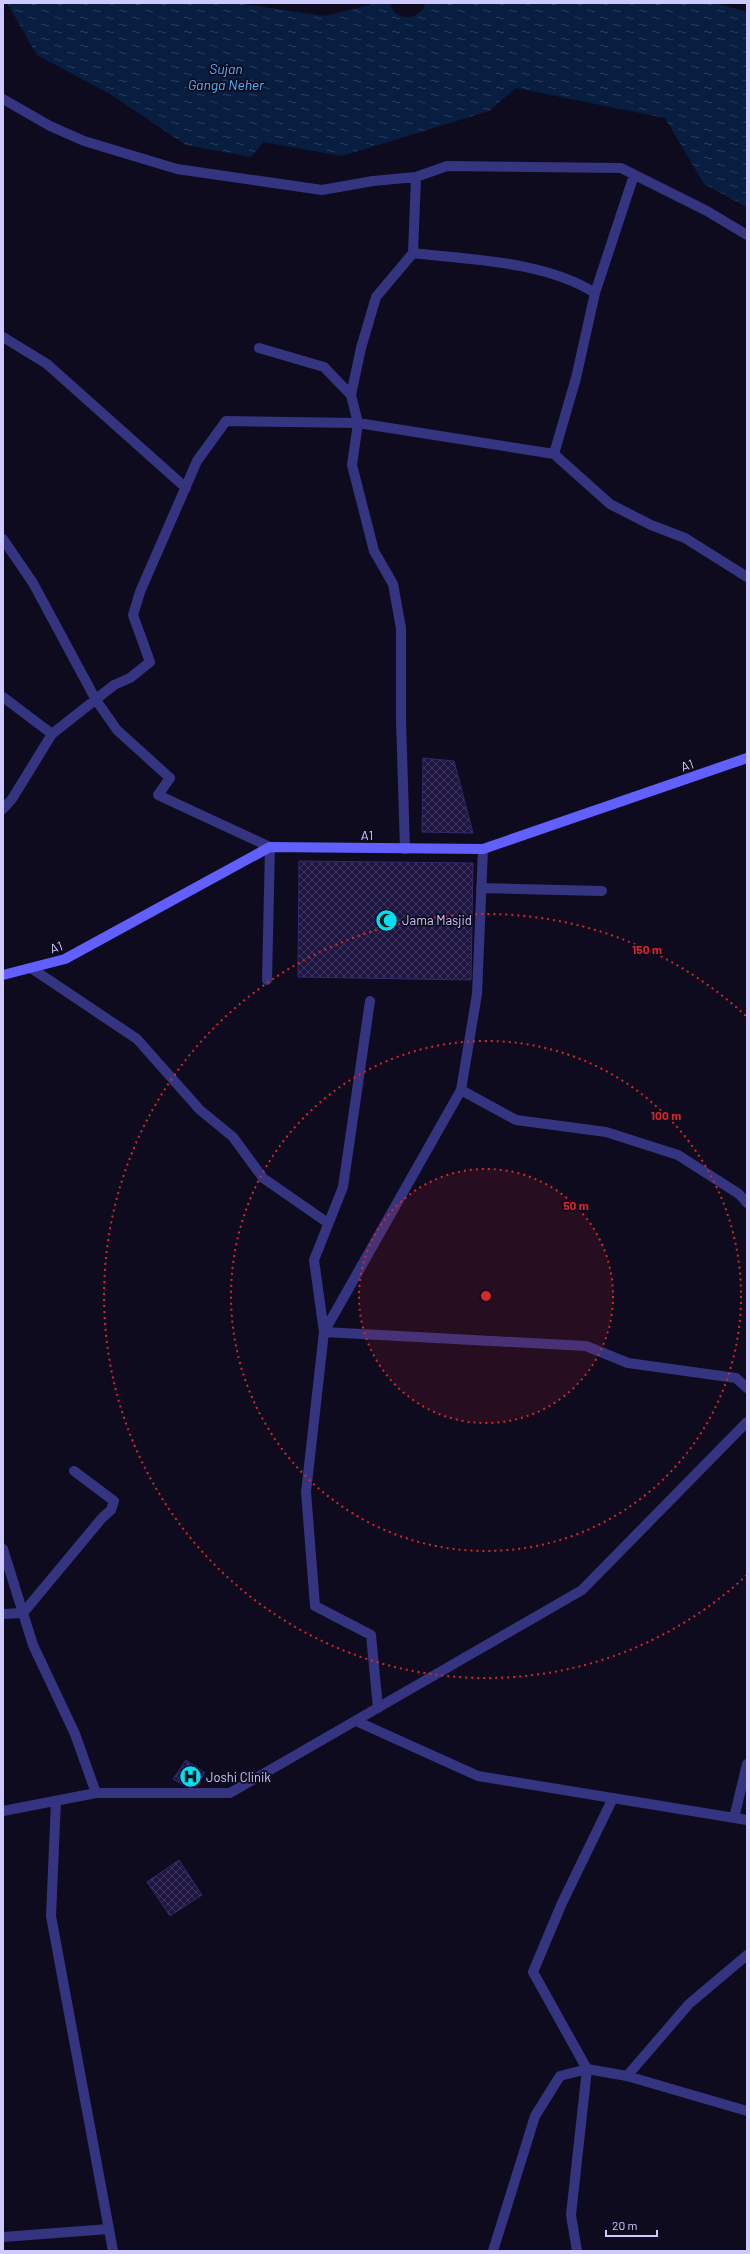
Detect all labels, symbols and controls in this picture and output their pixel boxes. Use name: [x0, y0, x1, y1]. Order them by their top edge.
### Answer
water label: Sujan Ganga Neher: [188, 60, 265, 93]
street label: A1: [679, 755, 695, 775]
street label: A1: [361, 827, 373, 843]
mosque icon: Jama Masjid: [373, 907, 399, 933]
place label: Jama Masjid: [402, 912, 472, 928]
street label: A1: [48, 937, 64, 957]
text: 150 m: [632, 942, 662, 956]
text: 100 m: [651, 1108, 681, 1122]
text: 50 m: [563, 1198, 589, 1212]
centre of rings: [479, 1289, 493, 1303]
hospital icon: Joshi Clinik: [178, 1764, 204, 1790]
place label: Joshi Clinik: [206, 1769, 271, 1785]
scale bar: [606, 2212, 657, 2238]
text: 20 m: [612, 2218, 638, 2232]

